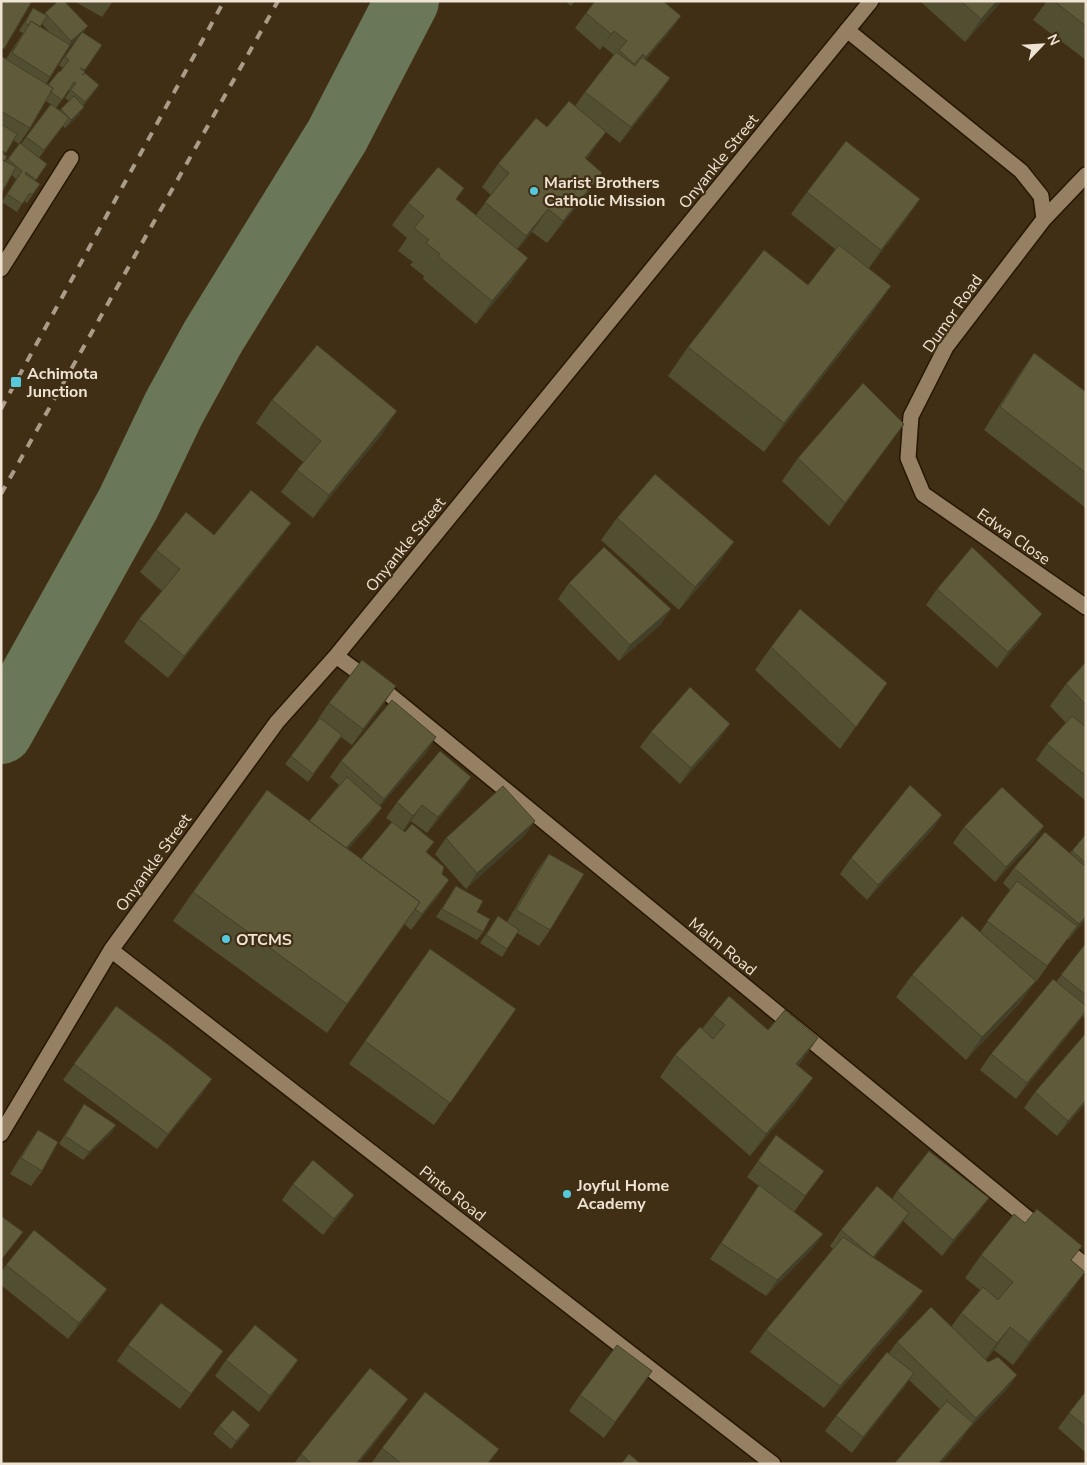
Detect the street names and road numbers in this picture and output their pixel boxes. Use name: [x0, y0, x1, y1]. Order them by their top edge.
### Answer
street label: Onyankle Street: [674, 109, 764, 214]
street label: Dumor Road: [918, 270, 988, 357]
street label: Onyankle Street: [361, 492, 451, 597]
street label: Edwa Close: [972, 503, 1055, 570]
street label: Onyankle Street: [111, 809, 197, 916]
street label: Malm Road: [684, 912, 761, 981]
street label: Pinto Road: [415, 1161, 490, 1227]

